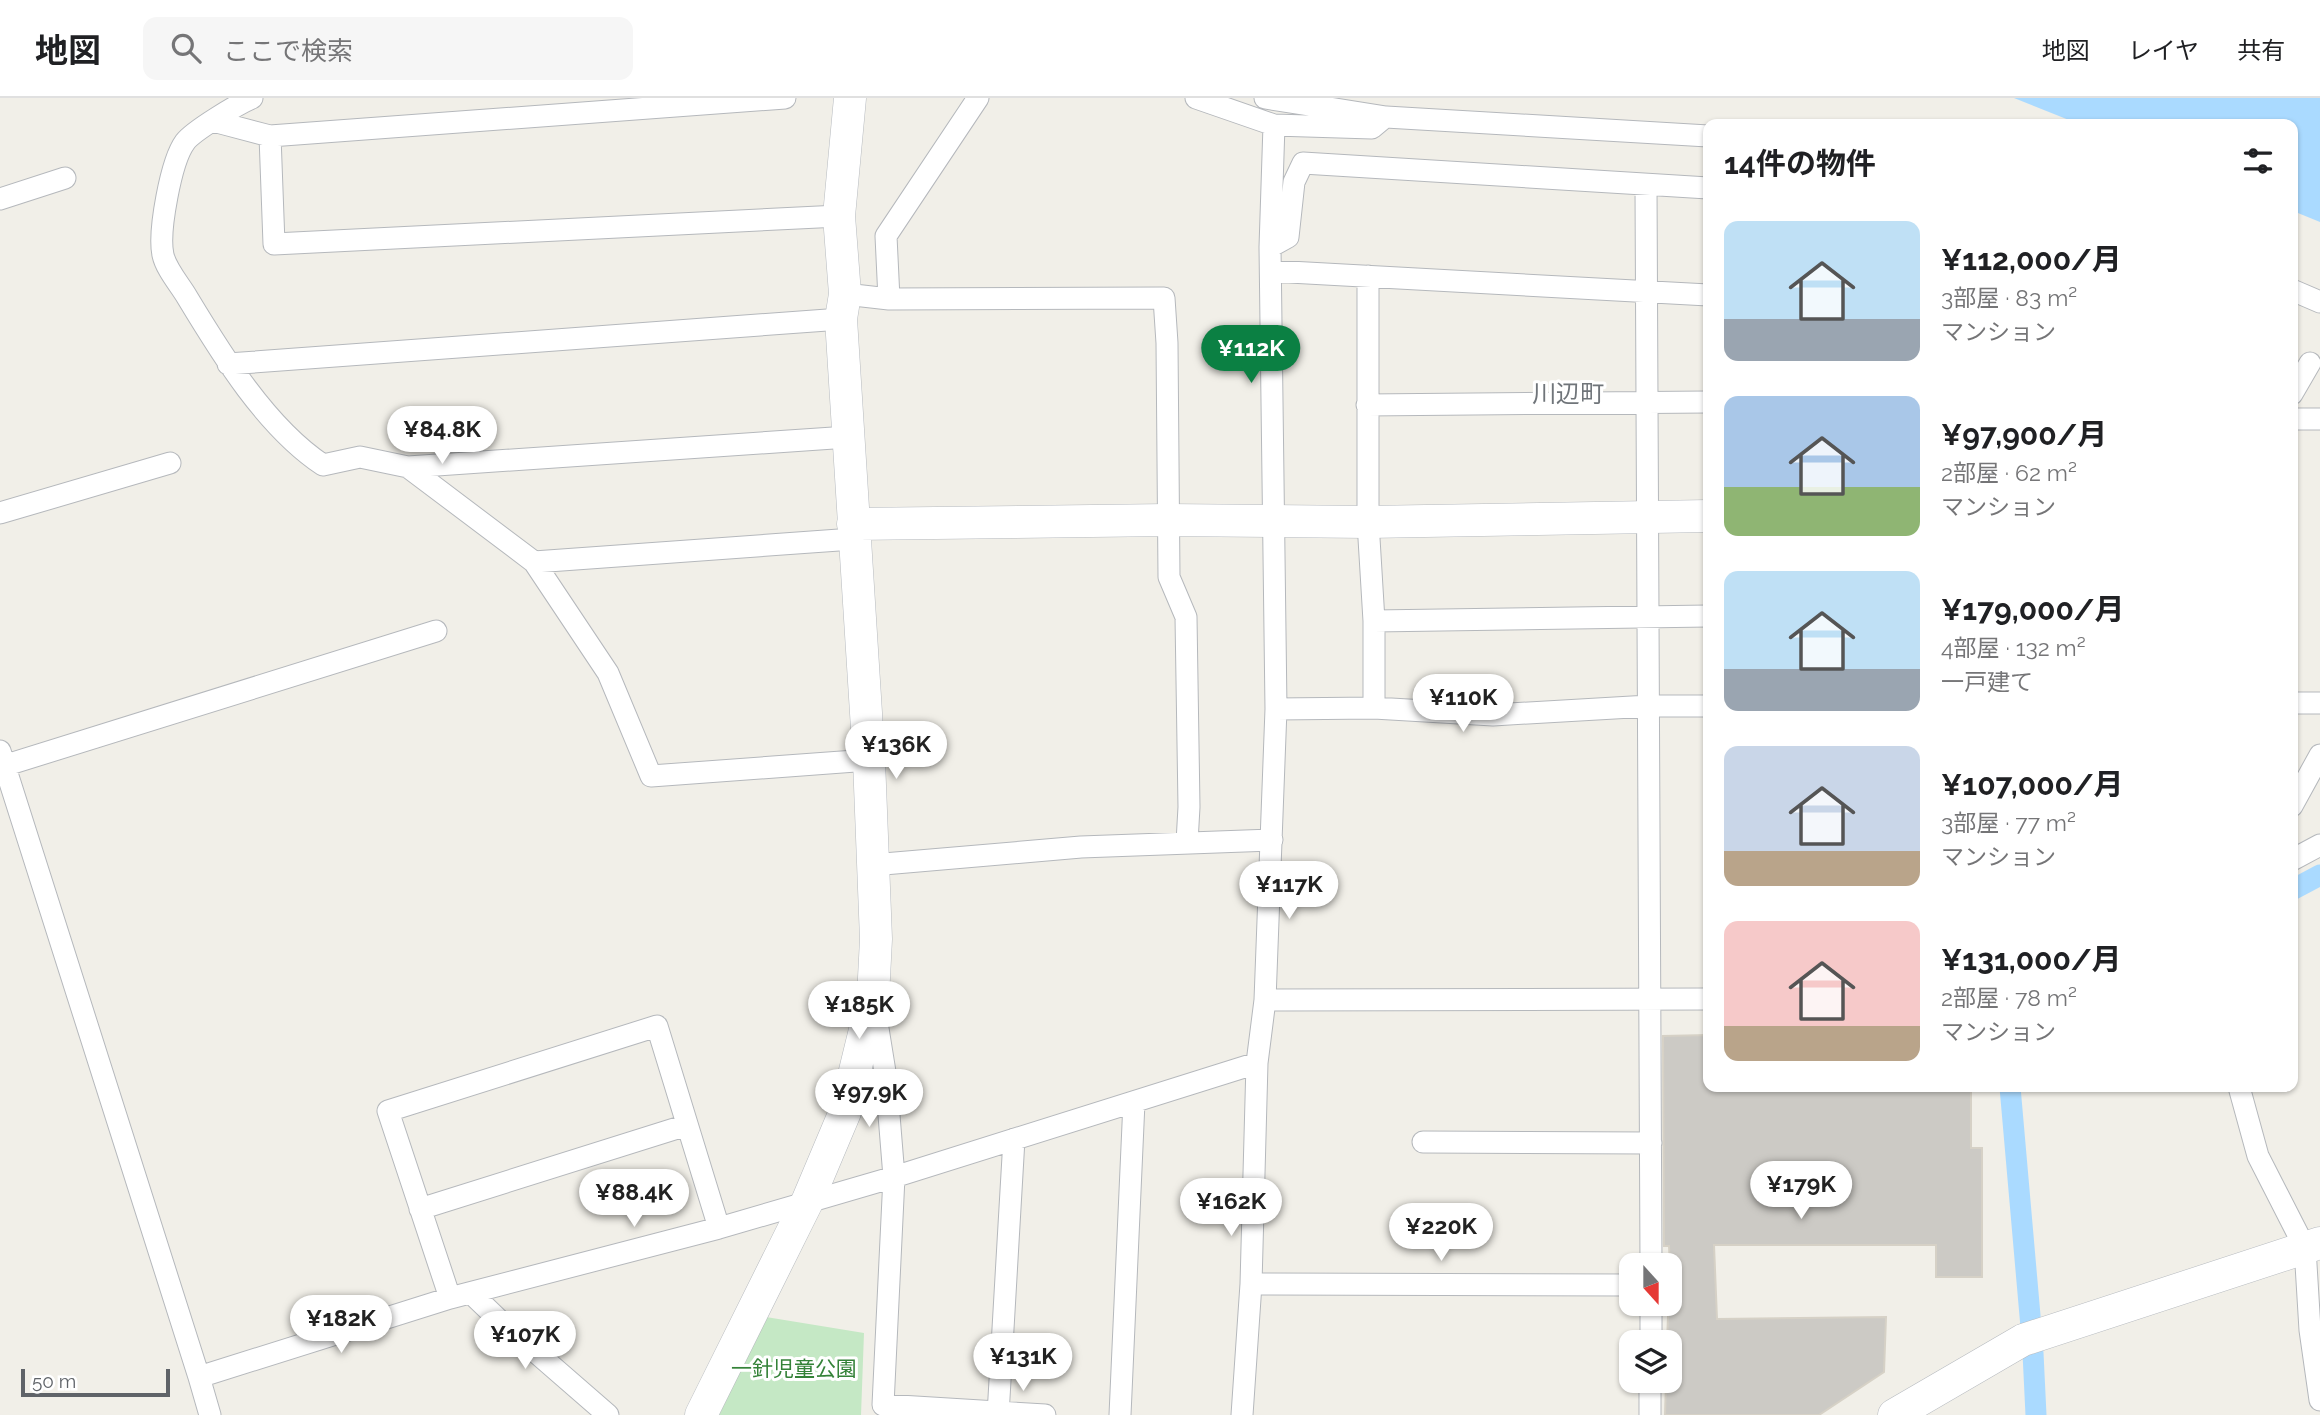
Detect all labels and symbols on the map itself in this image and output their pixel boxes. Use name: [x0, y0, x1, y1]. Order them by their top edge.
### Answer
pin: ¥112K: [1202, 326, 1300, 385]
district label: 川辺町: [1532, 379, 1604, 408]
pin: ¥84.8K: [385, 406, 499, 466]
pin: ¥110K: [1414, 674, 1512, 734]
pin: ¥136K: [847, 722, 945, 781]
pin: ¥117K: [1240, 862, 1338, 921]
pin: ¥185K: [810, 982, 908, 1041]
pin: ¥97.9K: [812, 1070, 926, 1129]
pin: ¥179K: [1752, 1162, 1850, 1221]
pin: ¥88.4K: [577, 1170, 691, 1229]
pin: ¥162K: [1182, 1178, 1280, 1238]
pin: ¥220K: [1392, 1204, 1490, 1263]
north arrow: [1619, 1253, 1682, 1316]
pin: ¥182K: [292, 1296, 390, 1355]
pin: ¥107K: [476, 1312, 574, 1371]
pin: ¥131K: [974, 1334, 1072, 1393]
park label: 一針児童公園: [731, 1356, 857, 1381]
scale bar: [21, 1366, 170, 1398]

